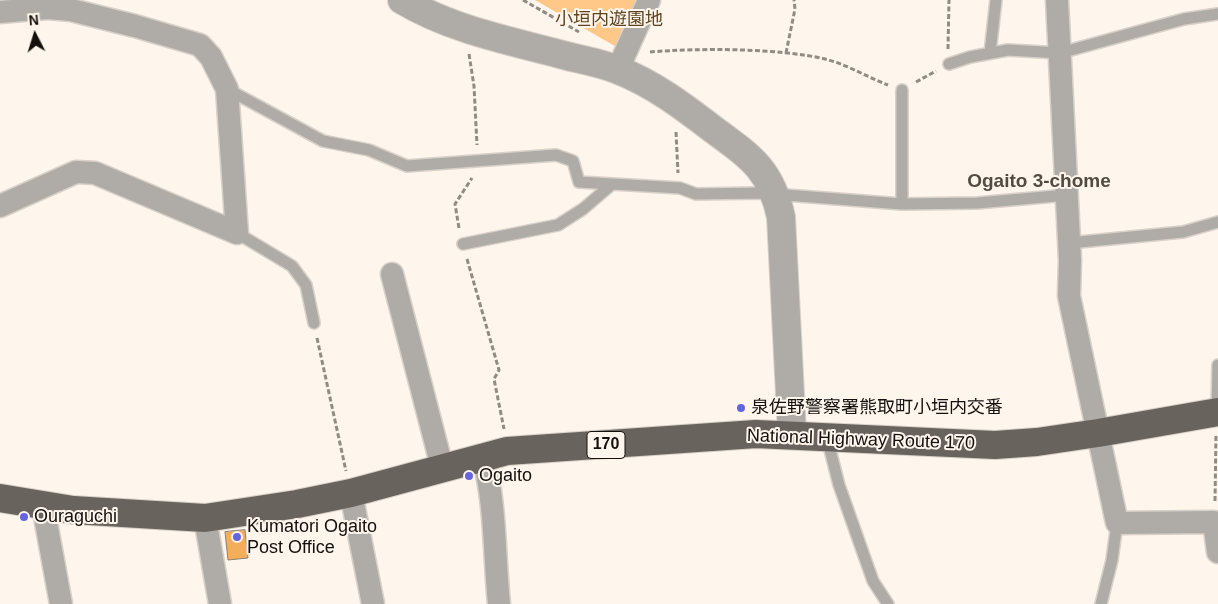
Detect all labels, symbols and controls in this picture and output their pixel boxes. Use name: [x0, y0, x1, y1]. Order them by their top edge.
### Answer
park label: 小垣内遊園地: [555, 9, 663, 31]
north arrow: [10, 10, 60, 60]
text: N: [28, 12, 39, 28]
district label: Ogaito 3-chome: [967, 171, 1111, 193]
place label: 泉佐野警察署熊取町小垣内交番: [751, 397, 1003, 419]
marker: 泉佐野警察署熊取町小垣内交番: [735, 402, 747, 414]
street label: National Highway Route 170: [747, 425, 975, 455]
road number: 170: [587, 432, 625, 458]
place label: Ogaito: [479, 465, 532, 487]
marker: Ogaito: [463, 470, 475, 482]
place label: Ouraguchi: [34, 506, 117, 528]
marker: Ouraguchi: [18, 511, 30, 523]
place label: Kumatori Ogaito Post Office: [247, 516, 377, 558]
marker: Kumatori Ogaito Post Office: [231, 531, 243, 543]

